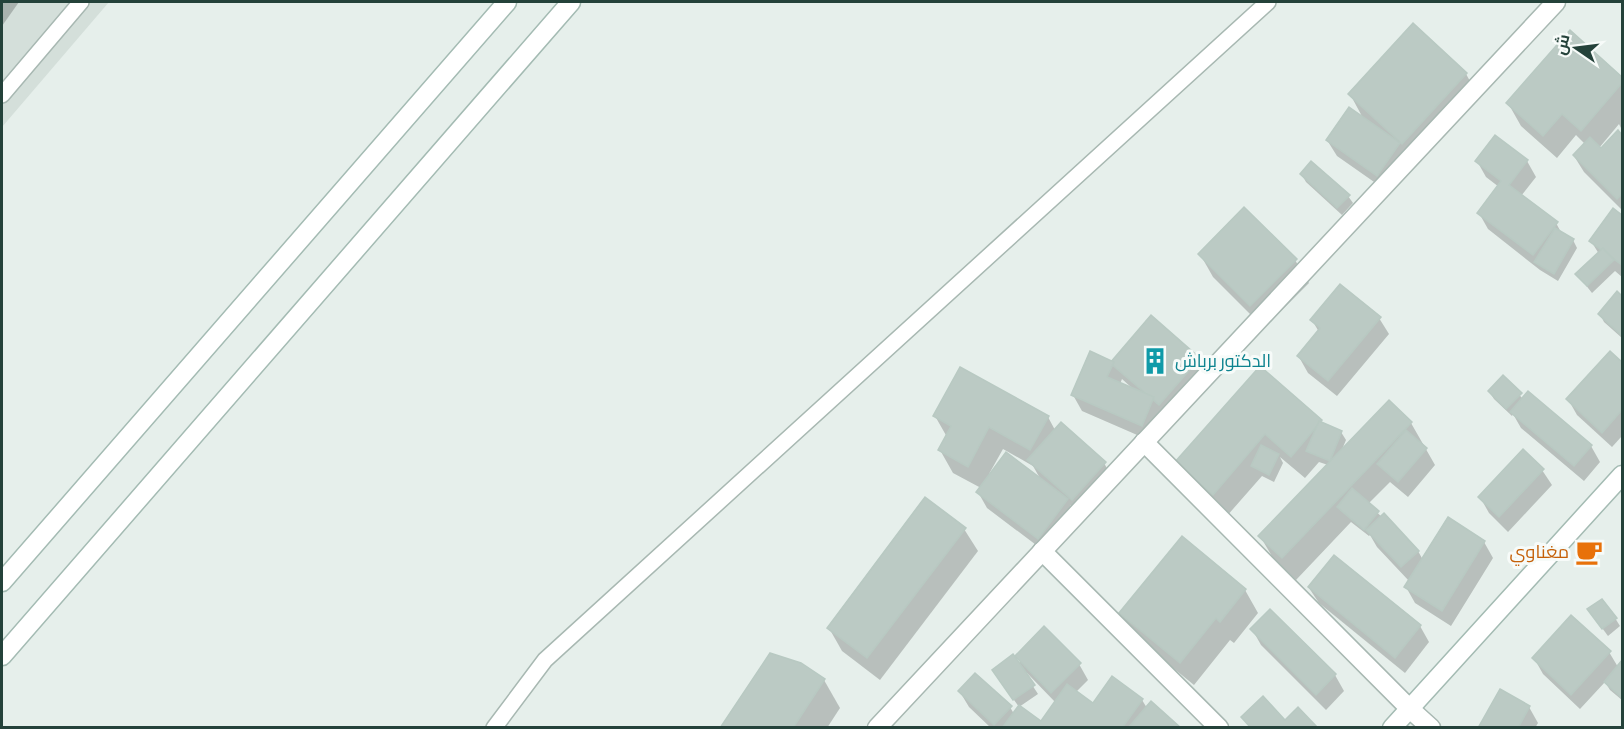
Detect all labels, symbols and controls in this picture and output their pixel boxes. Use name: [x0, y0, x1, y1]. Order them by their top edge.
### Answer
north arrow: [1546, 18, 1606, 78]
text: ش: [1551, 32, 1575, 57]
building icon: الدكتور برباش: [1140, 346, 1170, 376]
place label: الدكتور برباش: [1175, 351, 1271, 372]
cafe icon: مغناوي: [1574, 537, 1604, 567]
place label: مغناوي: [1509, 542, 1569, 566]

